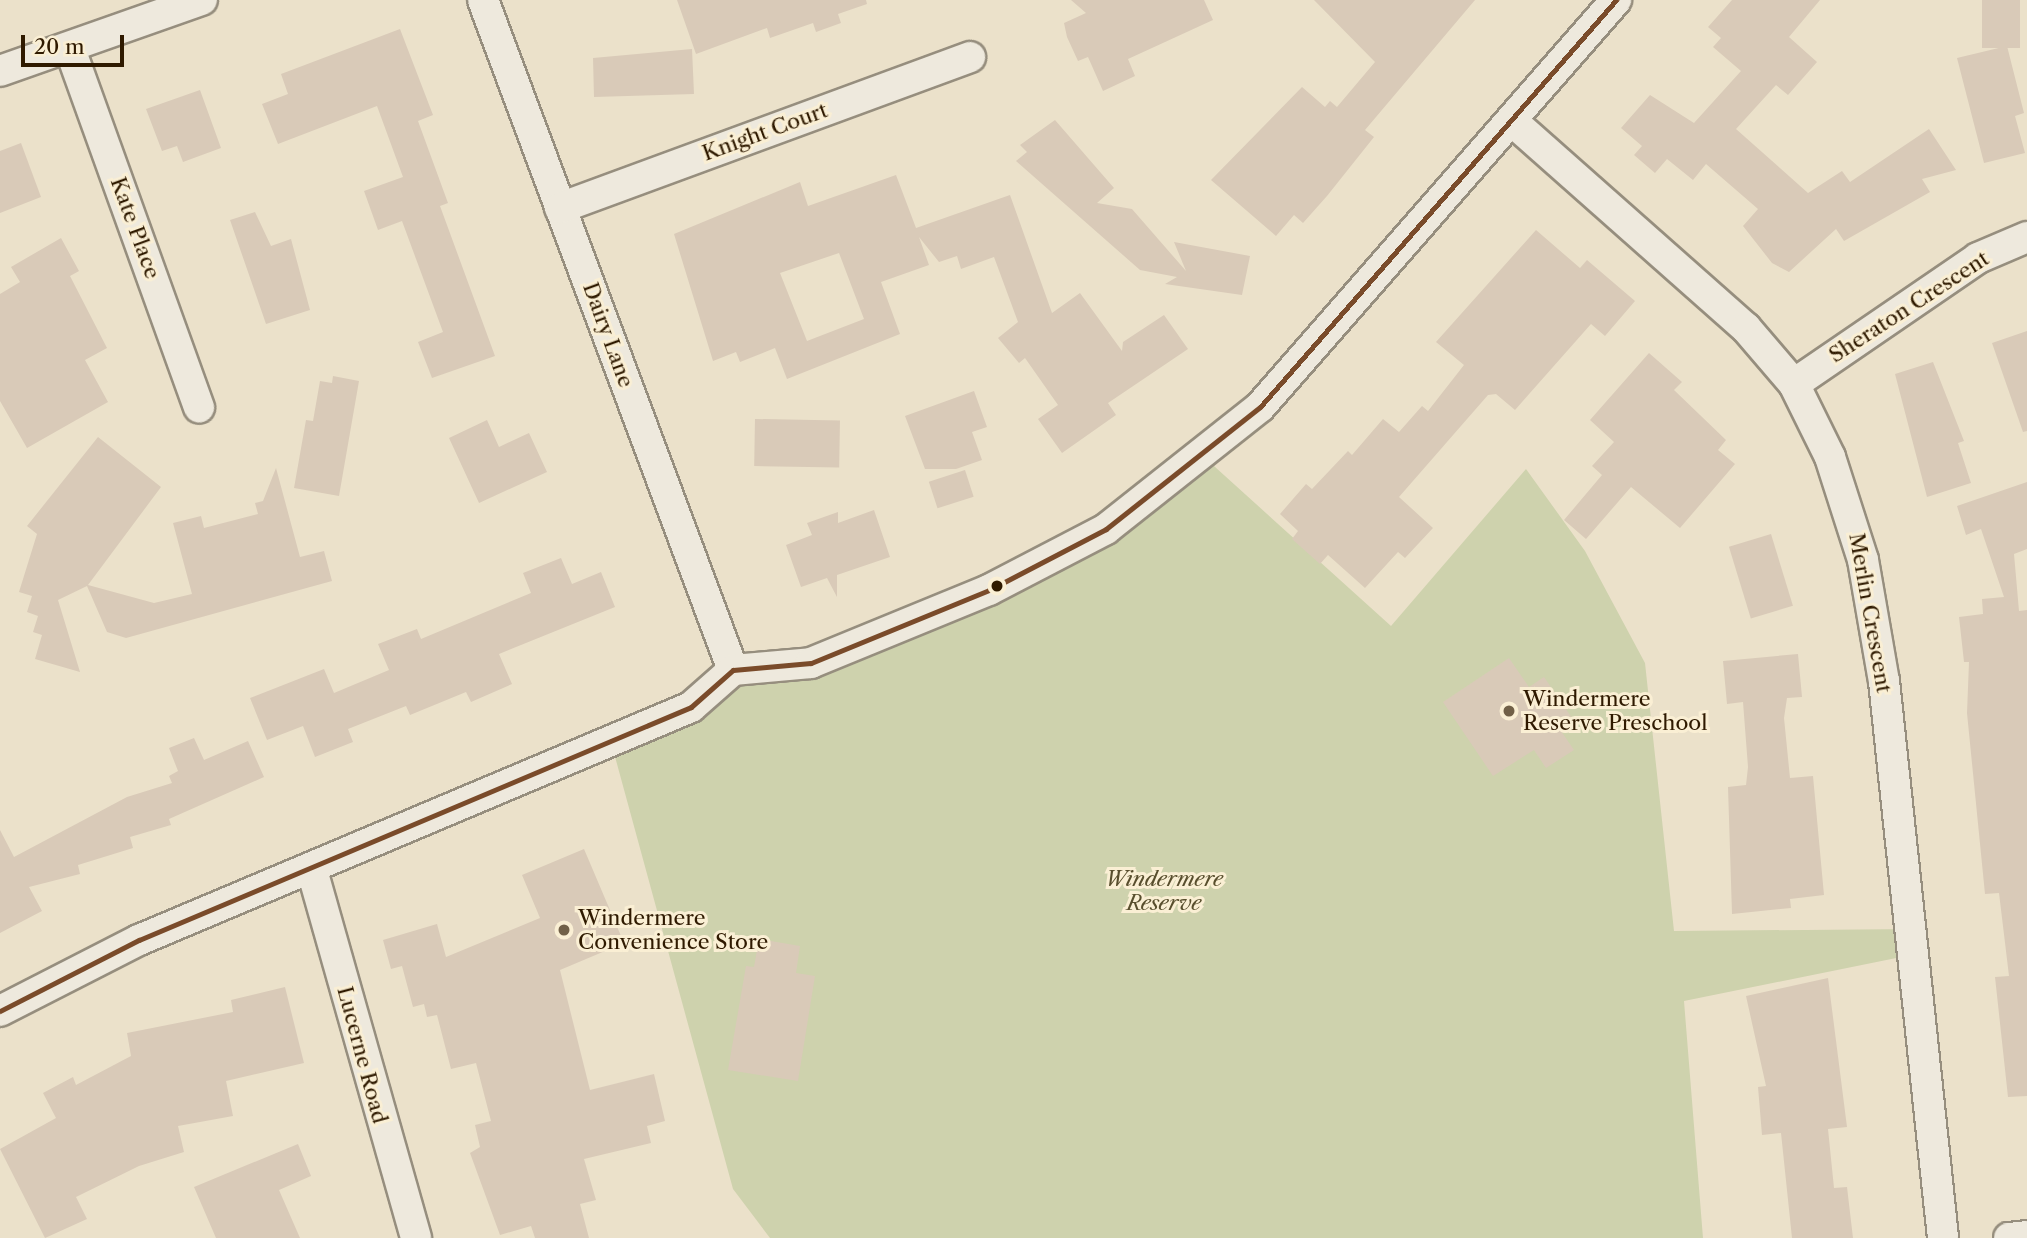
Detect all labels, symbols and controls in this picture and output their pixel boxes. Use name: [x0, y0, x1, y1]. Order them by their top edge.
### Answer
scale bar: [24, 21, 128, 65]
text: 20 m: [34, 34, 85, 59]
street label: Knight Court: [699, 98, 831, 166]
street label: Kate Place: [105, 174, 165, 282]
street label: Sheraton Crescent: [1824, 246, 1994, 368]
street label: Dairy Lane: [577, 279, 639, 391]
street label: Merlin Crescent: [1844, 531, 1896, 695]
unlabelled marker: [990, 579, 1004, 593]
place label: Windermere Reserve Preschool: [1523, 686, 1707, 736]
marker: Windermere Reserve Preschool: [1501, 703, 1517, 719]
park label: Windermere Reserve: [1105, 866, 1223, 916]
place label: Windermere Convenience Store: [578, 905, 768, 955]
marker: Windermere Convenience Store: [556, 922, 572, 938]
street label: Lucerne Road: [332, 984, 392, 1126]

